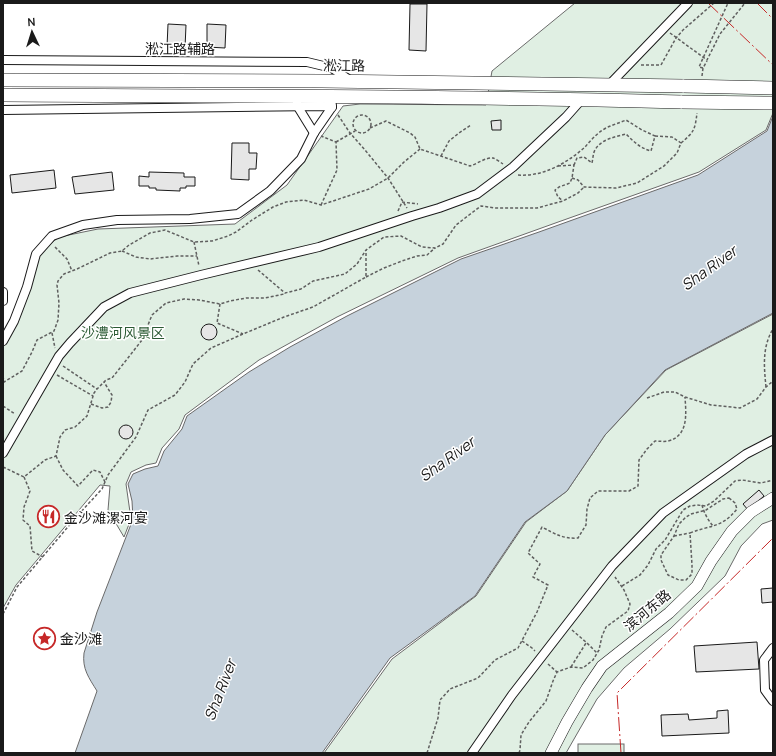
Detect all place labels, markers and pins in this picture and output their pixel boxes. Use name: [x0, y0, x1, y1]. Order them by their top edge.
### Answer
restaurant icon: 金沙滩漯河宴: [35, 504, 61, 530]
place label: 金沙滩漯河宴: [64, 508, 148, 527]
place icon: 金沙滩: [32, 625, 58, 651]
place label: 金沙滩: [60, 629, 102, 648]

